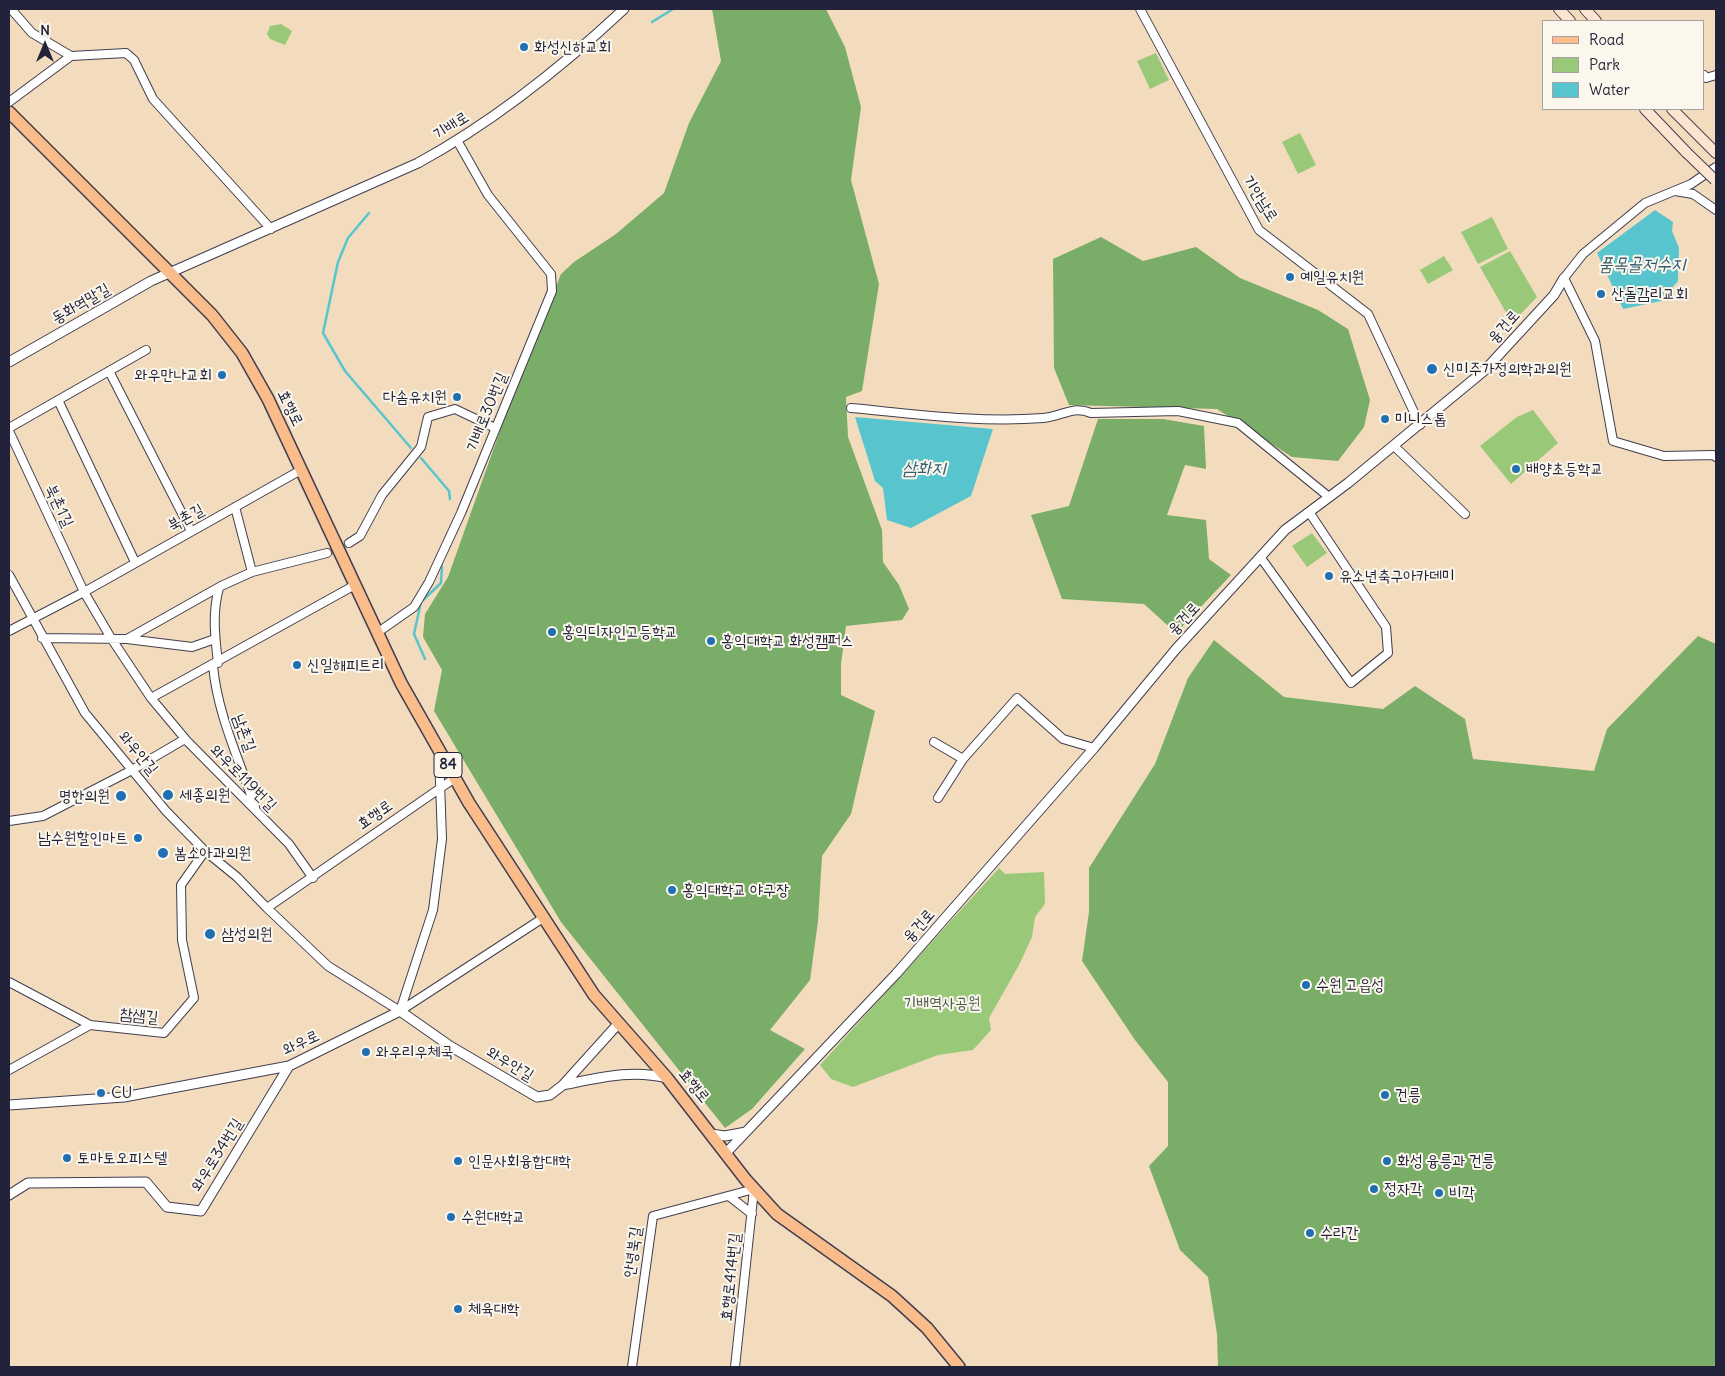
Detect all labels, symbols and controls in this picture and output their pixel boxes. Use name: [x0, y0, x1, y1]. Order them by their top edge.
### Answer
north arrow: [20, 20, 70, 70]
legend: [1542, 20, 1705, 110]
text: N: [40, 21, 50, 39]
text: Road: [1589, 30, 1624, 49]
place label: 화성신하교회: [534, 37, 611, 57]
marker: 화성신하교회: [518, 41, 530, 53]
text: Park: [1589, 55, 1620, 74]
text: Water: [1589, 80, 1630, 99]
street label: 기배로: [430, 108, 472, 144]
street label: 기안남로: [1238, 172, 1282, 226]
water label: 품목골저수지: [1599, 254, 1685, 276]
place label: 예일유치원: [1300, 267, 1364, 287]
marker: 예일유치원: [1284, 271, 1296, 283]
street label: 동화역말길: [48, 280, 114, 328]
place label: 산돌감리교회: [1611, 284, 1688, 304]
marker: 산돌감리교회: [1595, 288, 1607, 300]
street label: 융건로: [1484, 306, 1524, 348]
place label: 신미주가정의학과의원: [1443, 359, 1572, 379]
marker: 신미주가정의학과의원: [1425, 362, 1439, 376]
place label: 와우만나교회: [135, 365, 212, 385]
marker: 와우만나교회: [216, 369, 228, 381]
street label: 기배로30번길: [462, 369, 512, 455]
street label: 효행로: [273, 386, 307, 430]
place label: 다솜유치원: [383, 387, 447, 407]
marker: 다솜유치원: [451, 391, 463, 403]
place label: 미니스톱: [1395, 409, 1446, 429]
marker: 미니스톱: [1379, 413, 1391, 425]
water label: 삼화지: [902, 458, 946, 480]
place label: 배양초등학교: [1526, 459, 1603, 479]
marker: 배양초등학교: [1510, 463, 1522, 475]
street label: 북촌1길: [41, 482, 77, 530]
street label: 북촌길: [164, 500, 208, 536]
place label: 유소년축구아카데미: [1339, 566, 1455, 586]
marker: 유소년축구아카데미: [1323, 570, 1335, 582]
street label: 융건로: [1164, 598, 1204, 640]
place label: 홍익디자인고등학교: [562, 622, 678, 642]
marker: 홍익디자인고등학교: [546, 626, 558, 638]
place label: 홍익대학교 화성캠퍼스: [721, 631, 854, 651]
marker: 홍익대학교 화성캠퍼스: [705, 635, 717, 647]
place label: 신일해피트리: [307, 655, 384, 675]
marker: 신일해피트리: [291, 659, 303, 671]
street label: 남촌길: [228, 712, 260, 754]
street label: 와우안길: [114, 727, 162, 779]
street label: 와우로119번길: [206, 741, 280, 815]
road number: 84: [434, 752, 462, 778]
place label: 세종의원: [179, 785, 230, 805]
place label: 명한의원: [58, 786, 110, 806]
marker: 세종의원: [161, 788, 175, 802]
marker: 명한의원: [114, 789, 128, 803]
street label: 효행로: [354, 796, 396, 834]
place label: 남수원할인마트: [38, 828, 128, 848]
marker: 남수원할인마트: [132, 832, 144, 844]
place label: 봄소아과의원: [174, 843, 251, 863]
marker: 봄소아과의원: [156, 846, 170, 860]
place label: 홍익대학교 야구장: [682, 880, 789, 900]
marker: 홍익대학교 야구장: [666, 884, 678, 896]
street label: 융건로: [899, 905, 939, 947]
place label: 삼성의원: [221, 924, 272, 944]
marker: 삼성의원: [203, 927, 217, 941]
place label: 수원 고읍성: [1316, 975, 1384, 995]
marker: 수원 고읍성: [1300, 979, 1312, 991]
park label: 기배역사공원: [903, 993, 981, 1013]
street label: 참샘길: [119, 1004, 159, 1028]
street label: 와우로: [279, 1026, 323, 1060]
place label: 와우리우체국: [376, 1042, 453, 1062]
street label: 와우안길: [483, 1043, 537, 1085]
marker: 와우리우체국: [360, 1046, 372, 1058]
street label: 효행로: [674, 1065, 714, 1107]
place label: CU: [111, 1083, 132, 1103]
place label: 건릉: [1395, 1085, 1421, 1105]
marker: CU: [95, 1087, 107, 1099]
marker: 건릉: [1379, 1089, 1391, 1101]
street label: 와우로34번길: [187, 1115, 247, 1195]
place label: 토마토오피스텔: [77, 1148, 167, 1168]
place label: 인문사회융합대학: [468, 1151, 571, 1171]
place label: 화성 융릉과 건릉: [1397, 1151, 1495, 1171]
marker: 토마토오피스텔: [61, 1152, 73, 1164]
marker: 인문사회융합대학: [452, 1155, 464, 1167]
marker: 화성 융릉과 건릉: [1381, 1155, 1393, 1167]
place label: 정자각: [1384, 1179, 1423, 1199]
marker: 정자각: [1368, 1183, 1380, 1195]
place label: 비각: [1449, 1183, 1475, 1203]
marker: 비각: [1433, 1187, 1445, 1199]
place label: 수원대학교: [461, 1207, 525, 1227]
marker: 수원대학교: [445, 1211, 457, 1223]
place label: 수라간: [1320, 1223, 1359, 1243]
street label: 안녕북길: [620, 1225, 646, 1279]
marker: 수라간: [1304, 1227, 1316, 1239]
street label: 효행로414번길: [717, 1232, 745, 1322]
place label: 체육대학: [468, 1299, 520, 1319]
marker: 체육대학: [452, 1303, 464, 1315]

